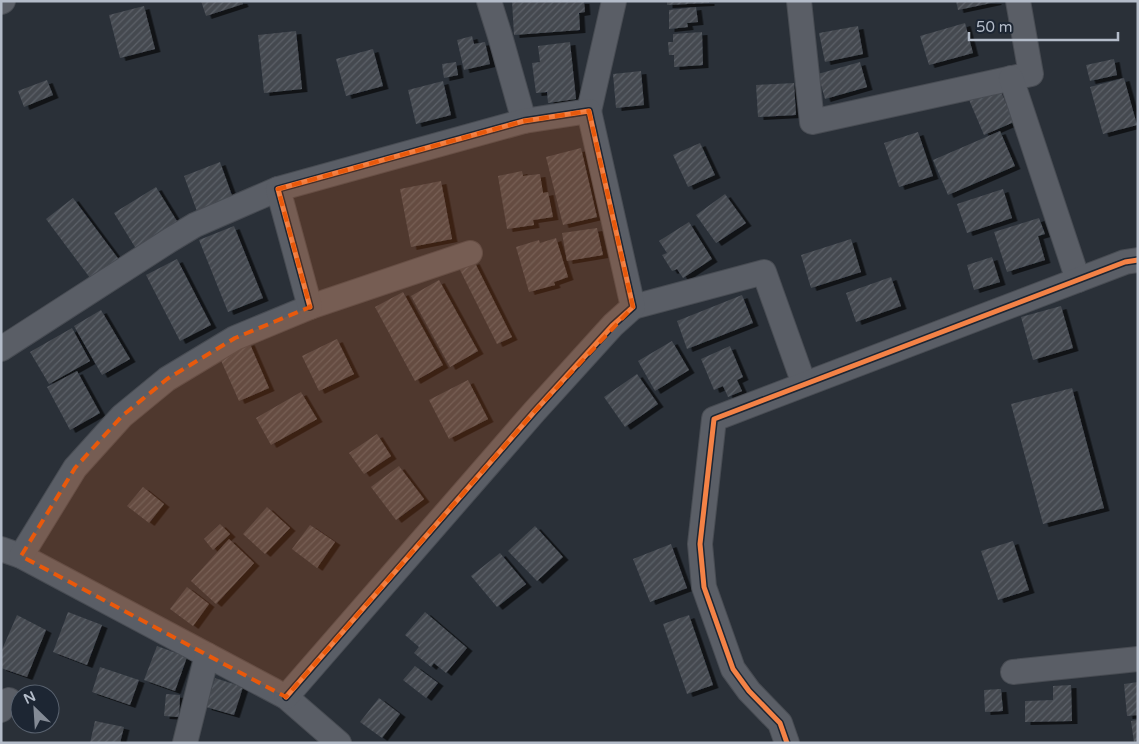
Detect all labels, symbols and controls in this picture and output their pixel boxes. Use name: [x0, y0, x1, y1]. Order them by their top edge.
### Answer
scale bar: [969, 10, 1118, 42]
text: 50 m: [976, 18, 1013, 36]
north arrow: [10, 684, 60, 734]
text: N: [21, 688, 38, 708]

